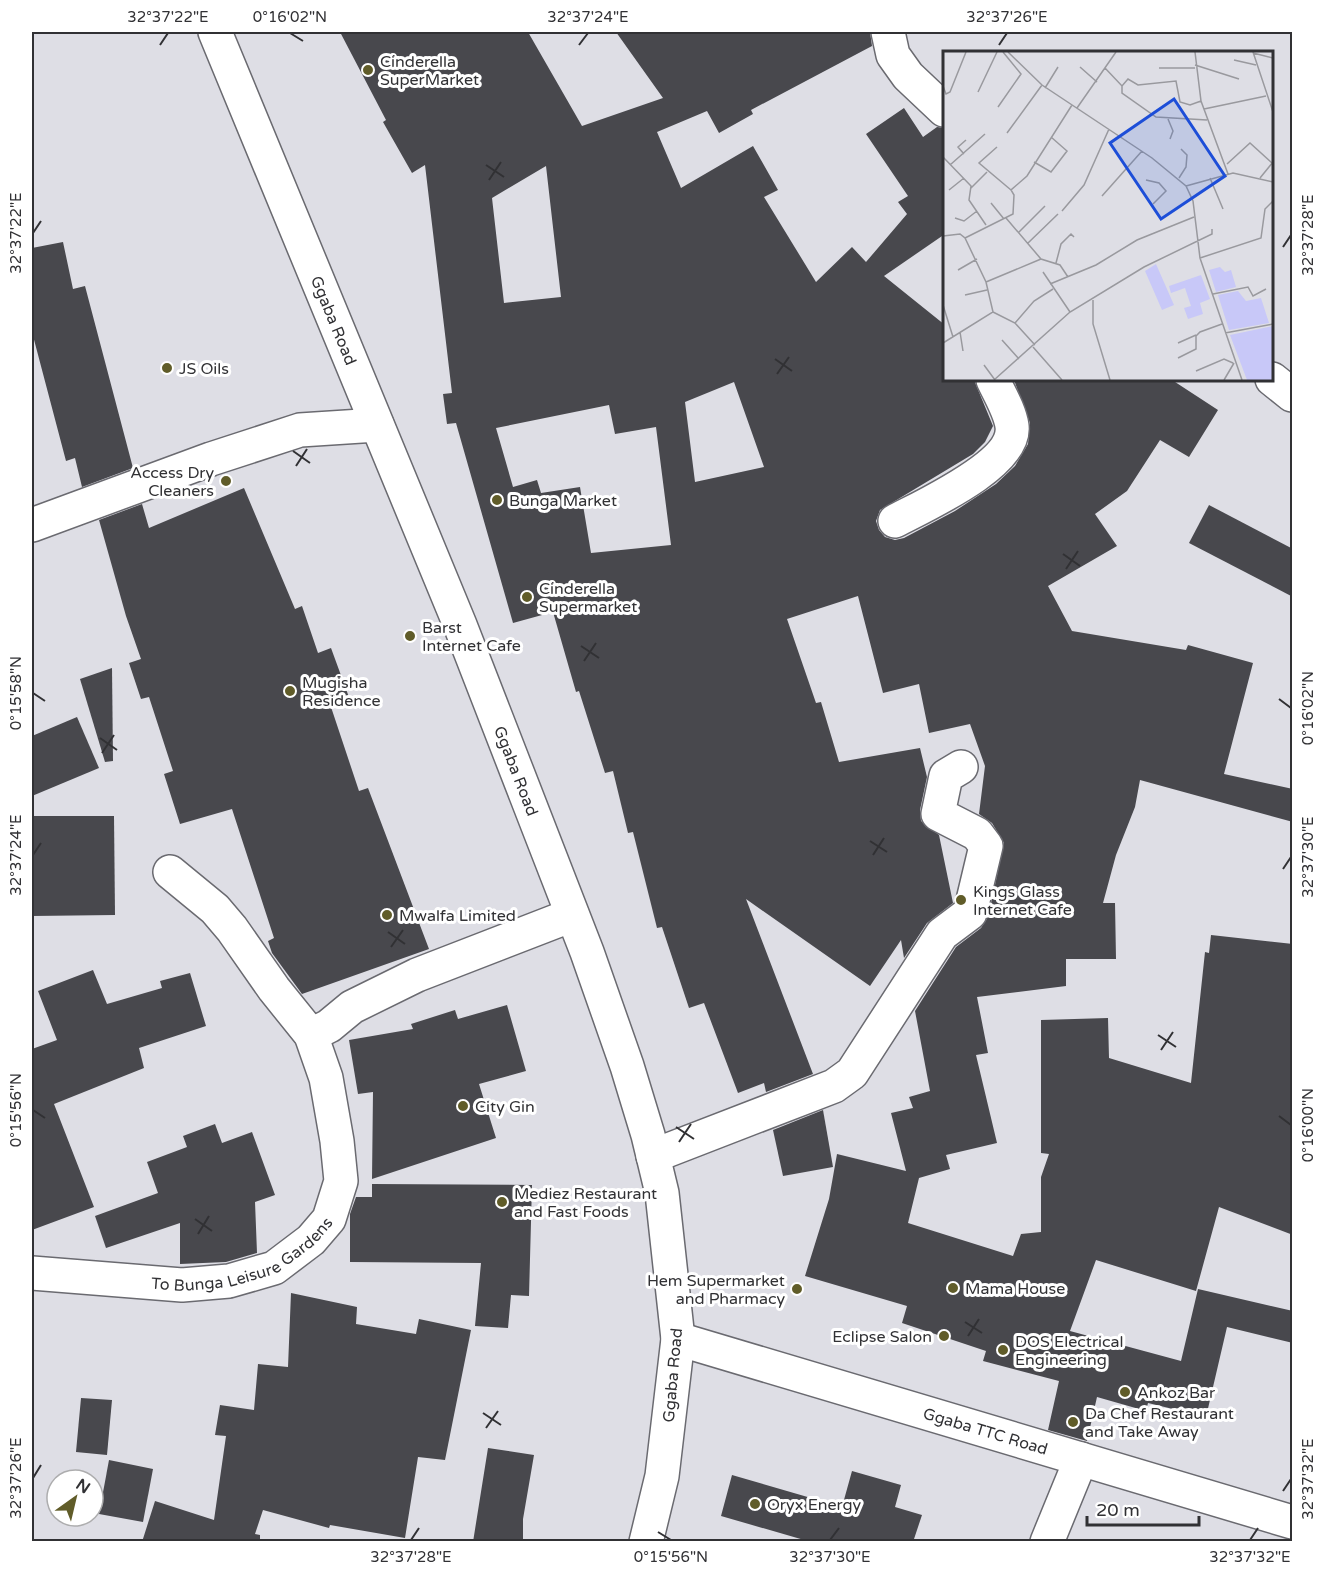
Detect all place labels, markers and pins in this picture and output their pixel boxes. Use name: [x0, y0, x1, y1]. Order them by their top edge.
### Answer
place label: Cinderella SuperMarket: [380, 52, 479, 90]
marker: Cinderella SuperMarket: [361, 63, 375, 77]
place label: JS Oils: [179, 359, 229, 379]
marker: JS Oils: [160, 361, 174, 375]
place label: Access Dry Cleaners: [130, 463, 214, 501]
marker: Access Dry Cleaners: [219, 474, 233, 488]
place label: Bunga Market: [509, 491, 617, 511]
marker: Bunga Market: [490, 493, 504, 507]
place label: Cinderella Supermarket: [539, 579, 637, 617]
marker: Cinderella Supermarket: [520, 590, 534, 604]
place label: Barst Internet Cafe: [422, 618, 521, 656]
marker: Barst Internet Cafe: [403, 629, 417, 643]
place label: Mugisha Residence: [302, 673, 381, 711]
marker: Mugisha Residence: [283, 684, 297, 698]
place label: Kings Glass Internet Cafe: [973, 882, 1072, 920]
marker: Kings Glass Internet Cafe: [954, 893, 968, 907]
place label: Mwalfa Limited: [399, 906, 516, 926]
marker: Mwalfa Limited: [380, 908, 394, 922]
place label: City Gin: [475, 1097, 535, 1117]
marker: City Gin: [456, 1099, 470, 1113]
place label: Mediez Restaurant and Fast Foods: [514, 1184, 657, 1222]
marker: Mediez Restaurant and Fast Foods: [495, 1195, 509, 1209]
place label: Hem Supermarket and Pharmacy: [647, 1271, 785, 1309]
place label: Mama House: [965, 1279, 1065, 1299]
marker: Mama House: [946, 1281, 960, 1295]
marker: Hem Supermarket and Pharmacy: [790, 1282, 804, 1296]
place label: Eclipse Salon: [832, 1327, 932, 1347]
marker: Eclipse Salon: [937, 1329, 951, 1343]
place label: DOS Electrical Engineering: [1015, 1332, 1124, 1370]
marker: DOS Electrical Engineering: [996, 1343, 1010, 1357]
place label: Ankoz Bar: [1137, 1383, 1216, 1403]
marker: Ankoz Bar: [1118, 1385, 1132, 1399]
place label: Da Chef Restaurant and Take Away: [1085, 1404, 1234, 1442]
marker: Da Chef Restaurant and Take Away: [1066, 1415, 1080, 1429]
place label: Oryx Energy: [767, 1495, 862, 1515]
marker: Oryx Energy: [748, 1497, 762, 1511]

